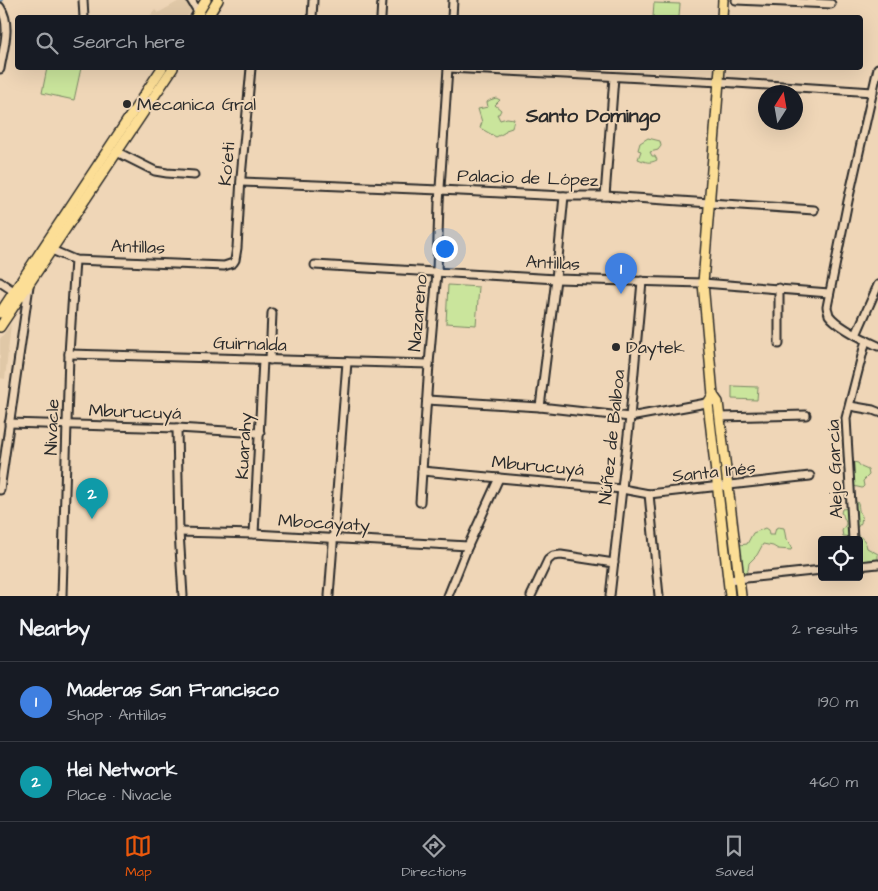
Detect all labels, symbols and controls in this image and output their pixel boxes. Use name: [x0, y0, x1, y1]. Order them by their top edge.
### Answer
search box: [15, 15, 863, 70]
icon: search: [33, 29, 61, 57]
text: Search here: [73, 29, 185, 56]
north arrow: [758, 85, 803, 130]
place label: Mecanica Gral: [137, 92, 256, 117]
marker: Mecanica Gral: [121, 98, 133, 110]
district label: Santo Domingo: [525, 102, 661, 131]
street label: Ko'eti: [213, 141, 241, 187]
street label: Palacio de López: [457, 163, 599, 193]
street label: Antillas: [110, 234, 166, 260]
your location: [432, 236, 458, 262]
street label: Antillas: [525, 249, 581, 277]
pin: 1: [605, 253, 637, 294]
street label: Nazareno: [402, 273, 434, 353]
street label: Guirnalda: [213, 330, 287, 358]
place label: Daytek: [626, 335, 685, 361]
marker: Daytek: [610, 341, 622, 353]
street label: Núñez de Balboa: [592, 368, 632, 506]
street label: Nivacle: [39, 398, 65, 456]
street label: Mburucuyá: [88, 398, 182, 427]
street label: Kuarahy: [230, 412, 259, 480]
street label: Alejo García: [821, 419, 849, 519]
street label: Mburucuyá: [491, 450, 585, 483]
street label: Santa Inés: [671, 455, 757, 489]
pin: 2: [76, 478, 108, 519]
street label: Mbocayaty: [277, 508, 371, 539]
map controls: [818, 536, 863, 581]
button: locate: [818, 536, 863, 581]
text: Nearby: [20, 614, 90, 643]
text: 2 results: [792, 618, 858, 640]
text: Maderas San Francisco: [67, 677, 279, 704]
text: 1: [35, 691, 37, 713]
text: 190 m: [818, 691, 858, 713]
text: Shop · Antillas: [67, 704, 167, 726]
text: Hei Network: [67, 757, 177, 784]
text: 2: [31, 771, 41, 793]
text: 460 m: [808, 771, 858, 793]
text: Place · Nivacle: [67, 784, 172, 806]
tab: Map: [124, 832, 152, 882]
tab: Directions: [401, 832, 466, 882]
tab: Saved: [715, 832, 754, 882]

